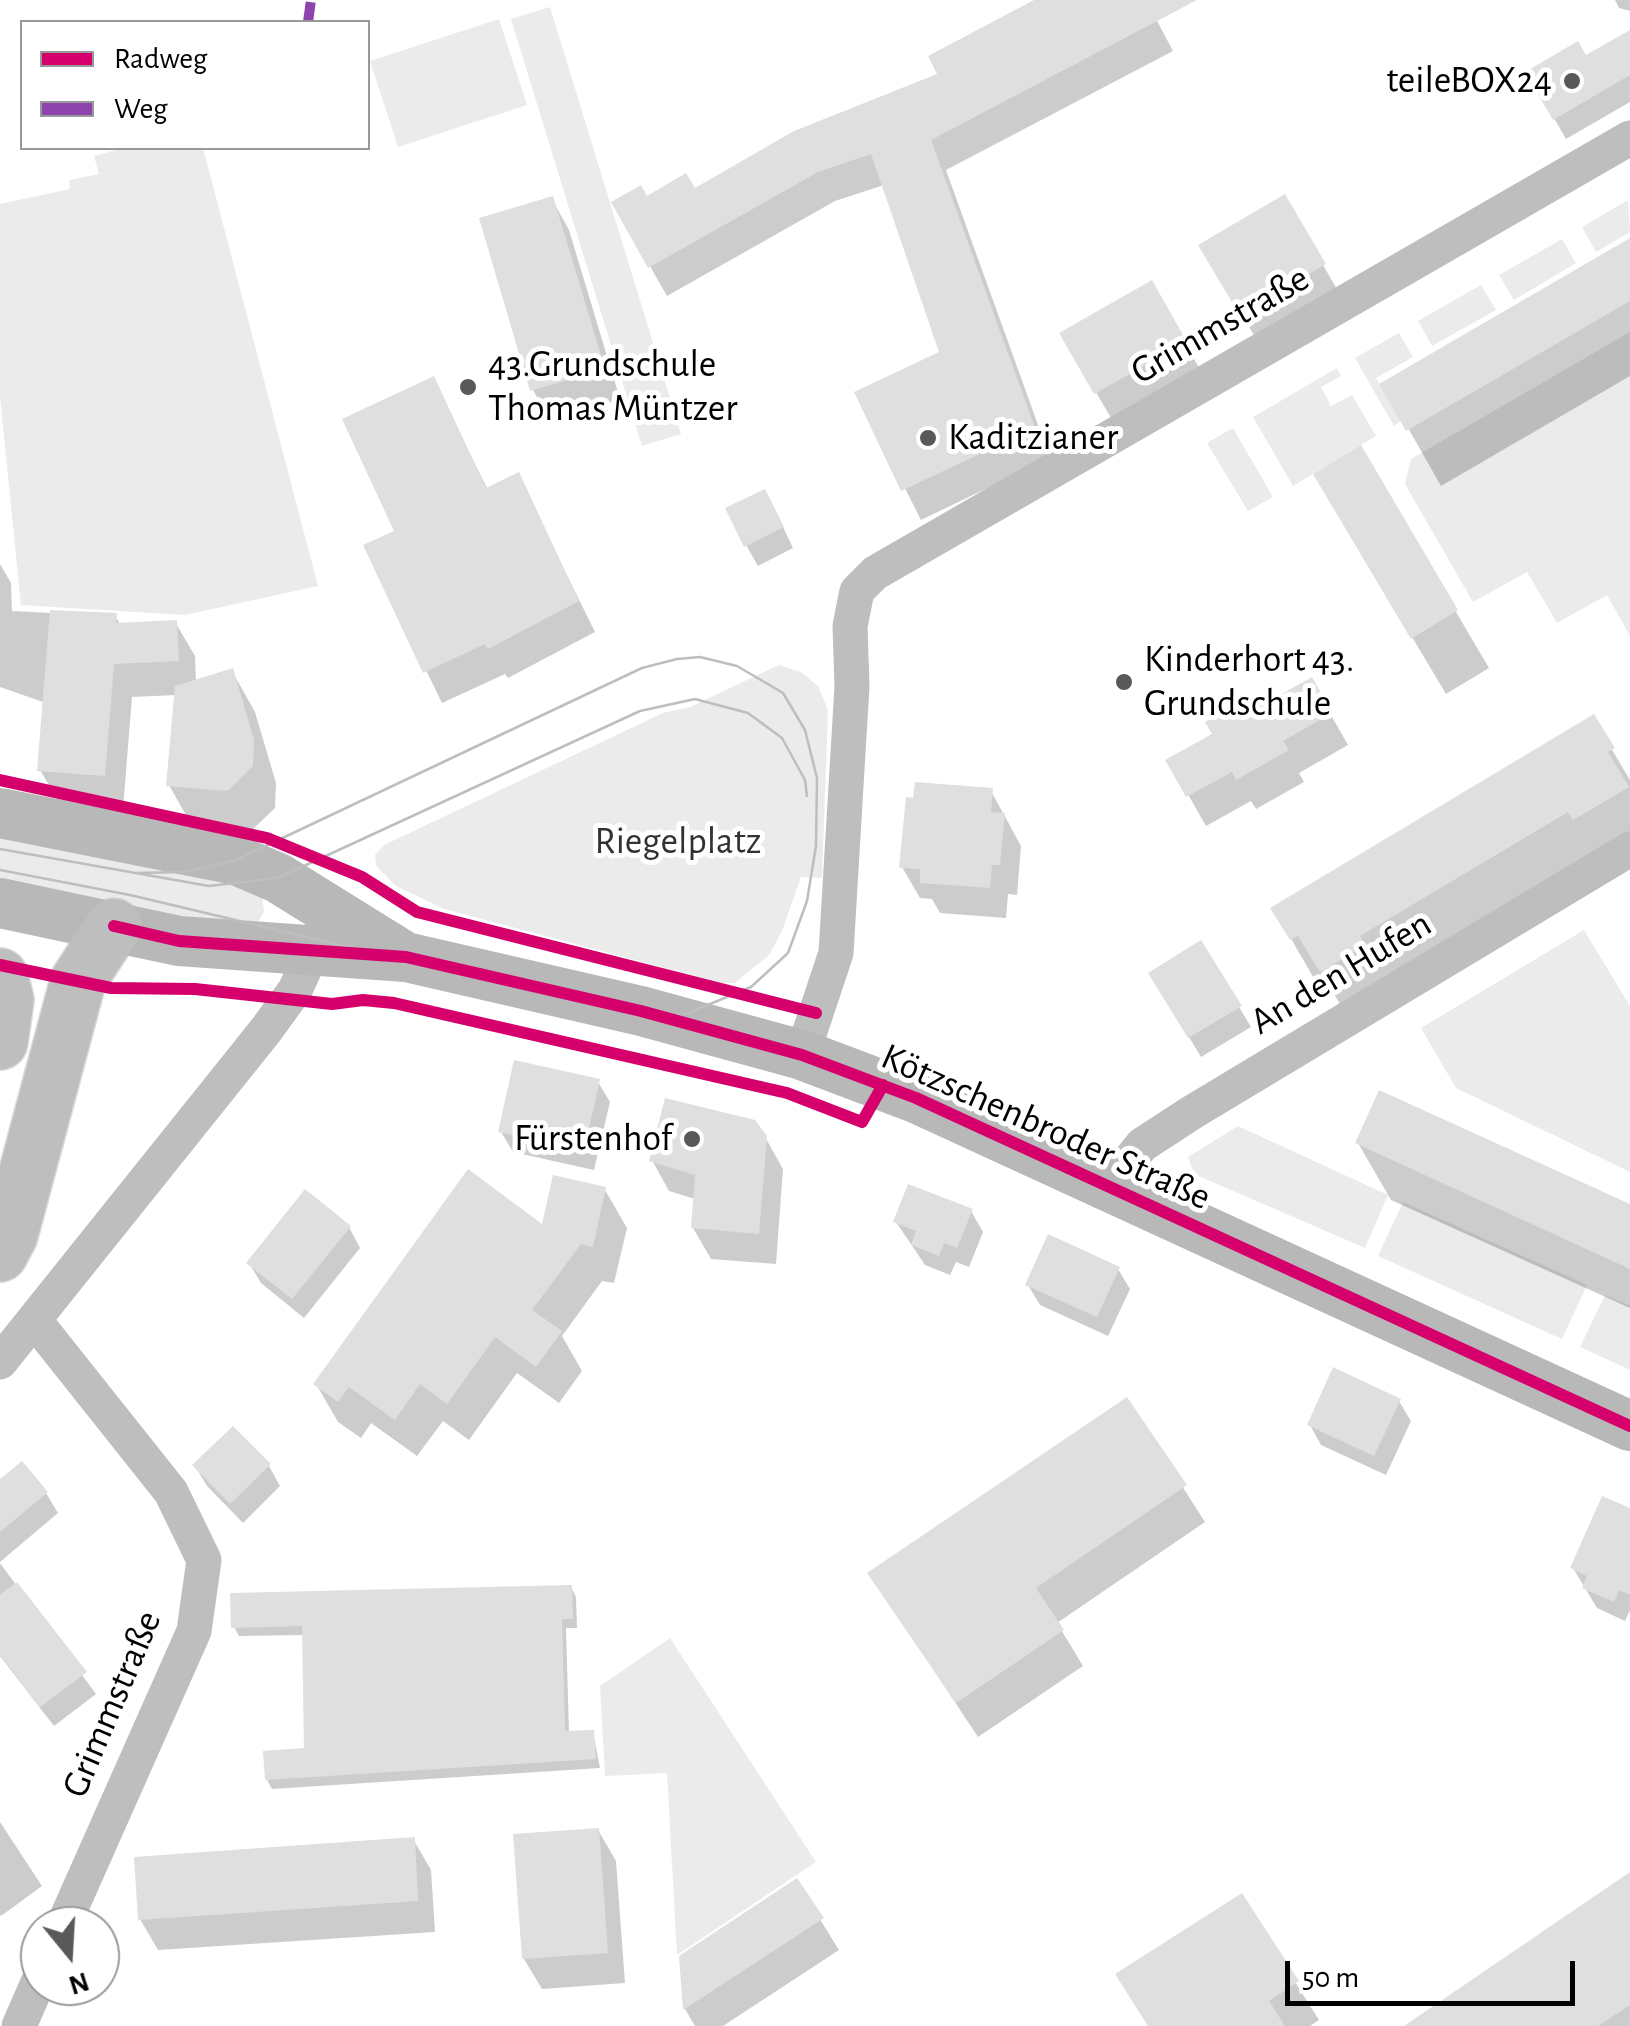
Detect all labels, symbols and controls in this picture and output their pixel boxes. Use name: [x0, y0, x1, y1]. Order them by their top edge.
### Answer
legend: [20, 20, 370, 150]
text: Radweg: [114, 44, 207, 74]
place label: teileBOX24: [1386, 58, 1552, 104]
marker: teileBOX24: [1561, 70, 1583, 92]
text: Weg: [114, 94, 168, 124]
street label: Grimmstraße: [1123, 256, 1317, 394]
place label: 43.Grundschule Thomas Müntzer: [488, 342, 737, 432]
marker: 43.Grundschule Thomas Müntzer: [457, 376, 479, 398]
place label: Kaditzianer: [948, 415, 1118, 461]
marker: Kaditzianer: [917, 427, 939, 449]
place label: Kinderhort 43. Grundschule: [1144, 637, 1354, 726]
marker: Kinderhort 43. Grundschule: [1113, 671, 1135, 693]
park label: Riegelplatz: [595, 819, 761, 865]
street label: An den Hufen: [1242, 901, 1440, 1045]
street label: Kötzschenbroder Straße: [874, 1034, 1218, 1220]
place label: Fürstenhof: [514, 1116, 672, 1162]
marker: Fürstenhof: [681, 1128, 703, 1150]
street label: Grimmstraße: [52, 1604, 172, 1804]
north arrow: [20, 1906, 120, 2006]
scale bar: [1290, 1941, 1580, 2003]
text: 50 m: [1302, 1963, 1359, 1993]
text: N: [65, 1966, 92, 1999]

